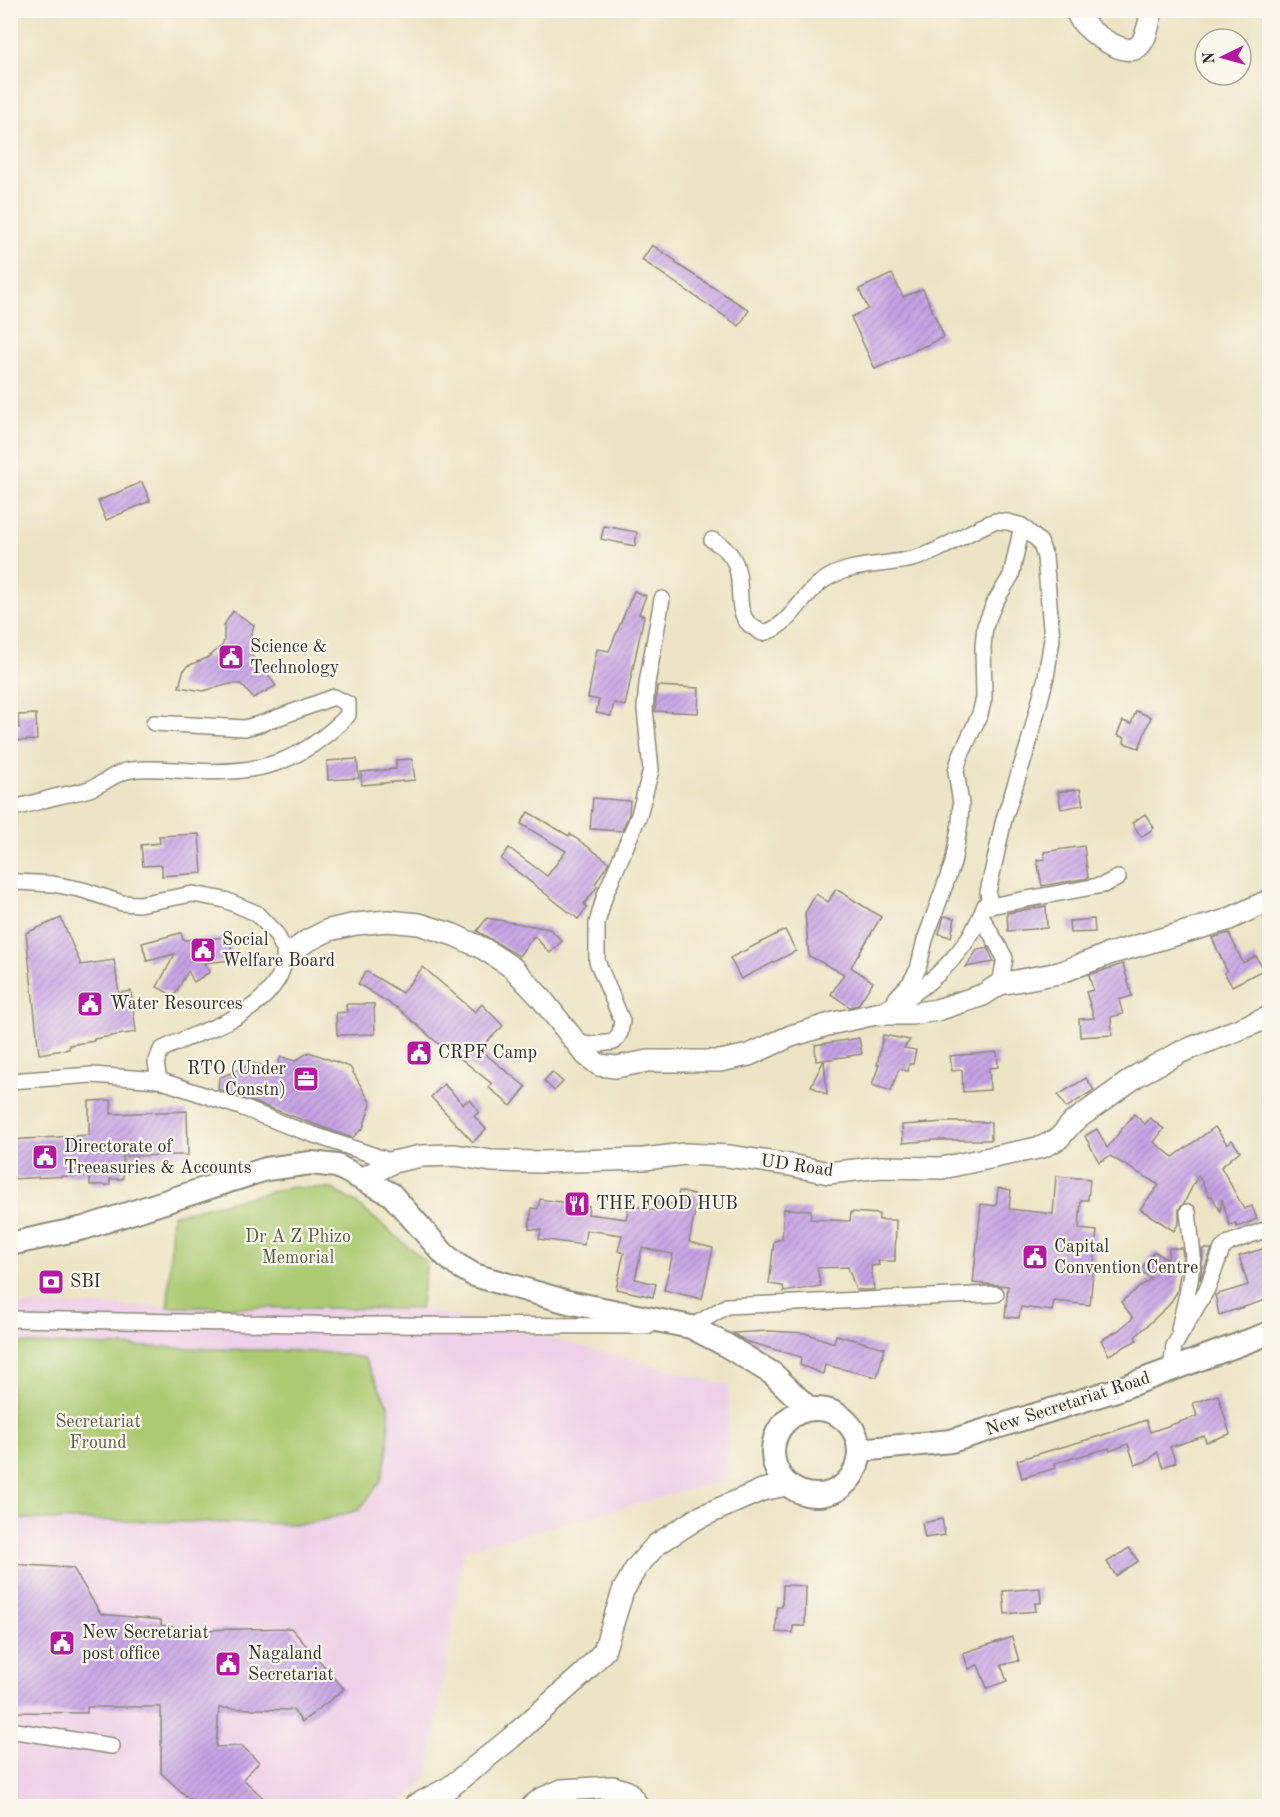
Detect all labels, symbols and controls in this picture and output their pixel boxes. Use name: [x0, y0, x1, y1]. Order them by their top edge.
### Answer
north arrow: [1193, 27, 1253, 87]
text: N: [1201, 51, 1219, 65]
place label: Science & Technology: [250, 638, 340, 677]
public building icon: Science & Technology: [216, 642, 246, 672]
place label: Social Welfare Board: [222, 931, 335, 970]
public building icon: Social Welfare Board: [188, 935, 218, 965]
public building icon: Water Resources: [75, 989, 105, 1019]
place label: Water Resources: [110, 995, 243, 1013]
public building icon: CRPF Camp: [404, 1038, 434, 1068]
place label: CRPF Camp: [438, 1044, 537, 1062]
place label: RTO (Under Constn): [187, 1059, 287, 1099]
office icon: RTO (Under Constn): [291, 1064, 321, 1094]
place label: Directorate of Treeasuries & Accounts: [64, 1138, 252, 1177]
public building icon: Directorate of Treeasuries & Accounts: [30, 1142, 60, 1172]
street label: UD Road: [759, 1152, 835, 1180]
restaurant icon: THE FOOD HUB: [562, 1189, 592, 1219]
place label: THE FOOD HUB: [596, 1195, 738, 1213]
park label: Dr A Z Phizo Memorial: [245, 1228, 351, 1267]
place label: Capital Convention Centre: [1054, 1238, 1198, 1277]
public building icon: Capital Convention Centre: [1020, 1242, 1050, 1272]
bank icon: SBI: [36, 1267, 66, 1297]
place label: SBI: [70, 1273, 101, 1291]
street label: New Secretariat Road: [983, 1369, 1153, 1439]
park label: Secretariat Fround: [55, 1413, 141, 1452]
place label: New Secretariat post office: [82, 1624, 209, 1663]
public building icon: New Secretariat post office: [47, 1628, 77, 1658]
place label: Nagaland Secretariat: [248, 1645, 334, 1684]
public building icon: Nagaland Secretariat: [213, 1649, 243, 1679]

